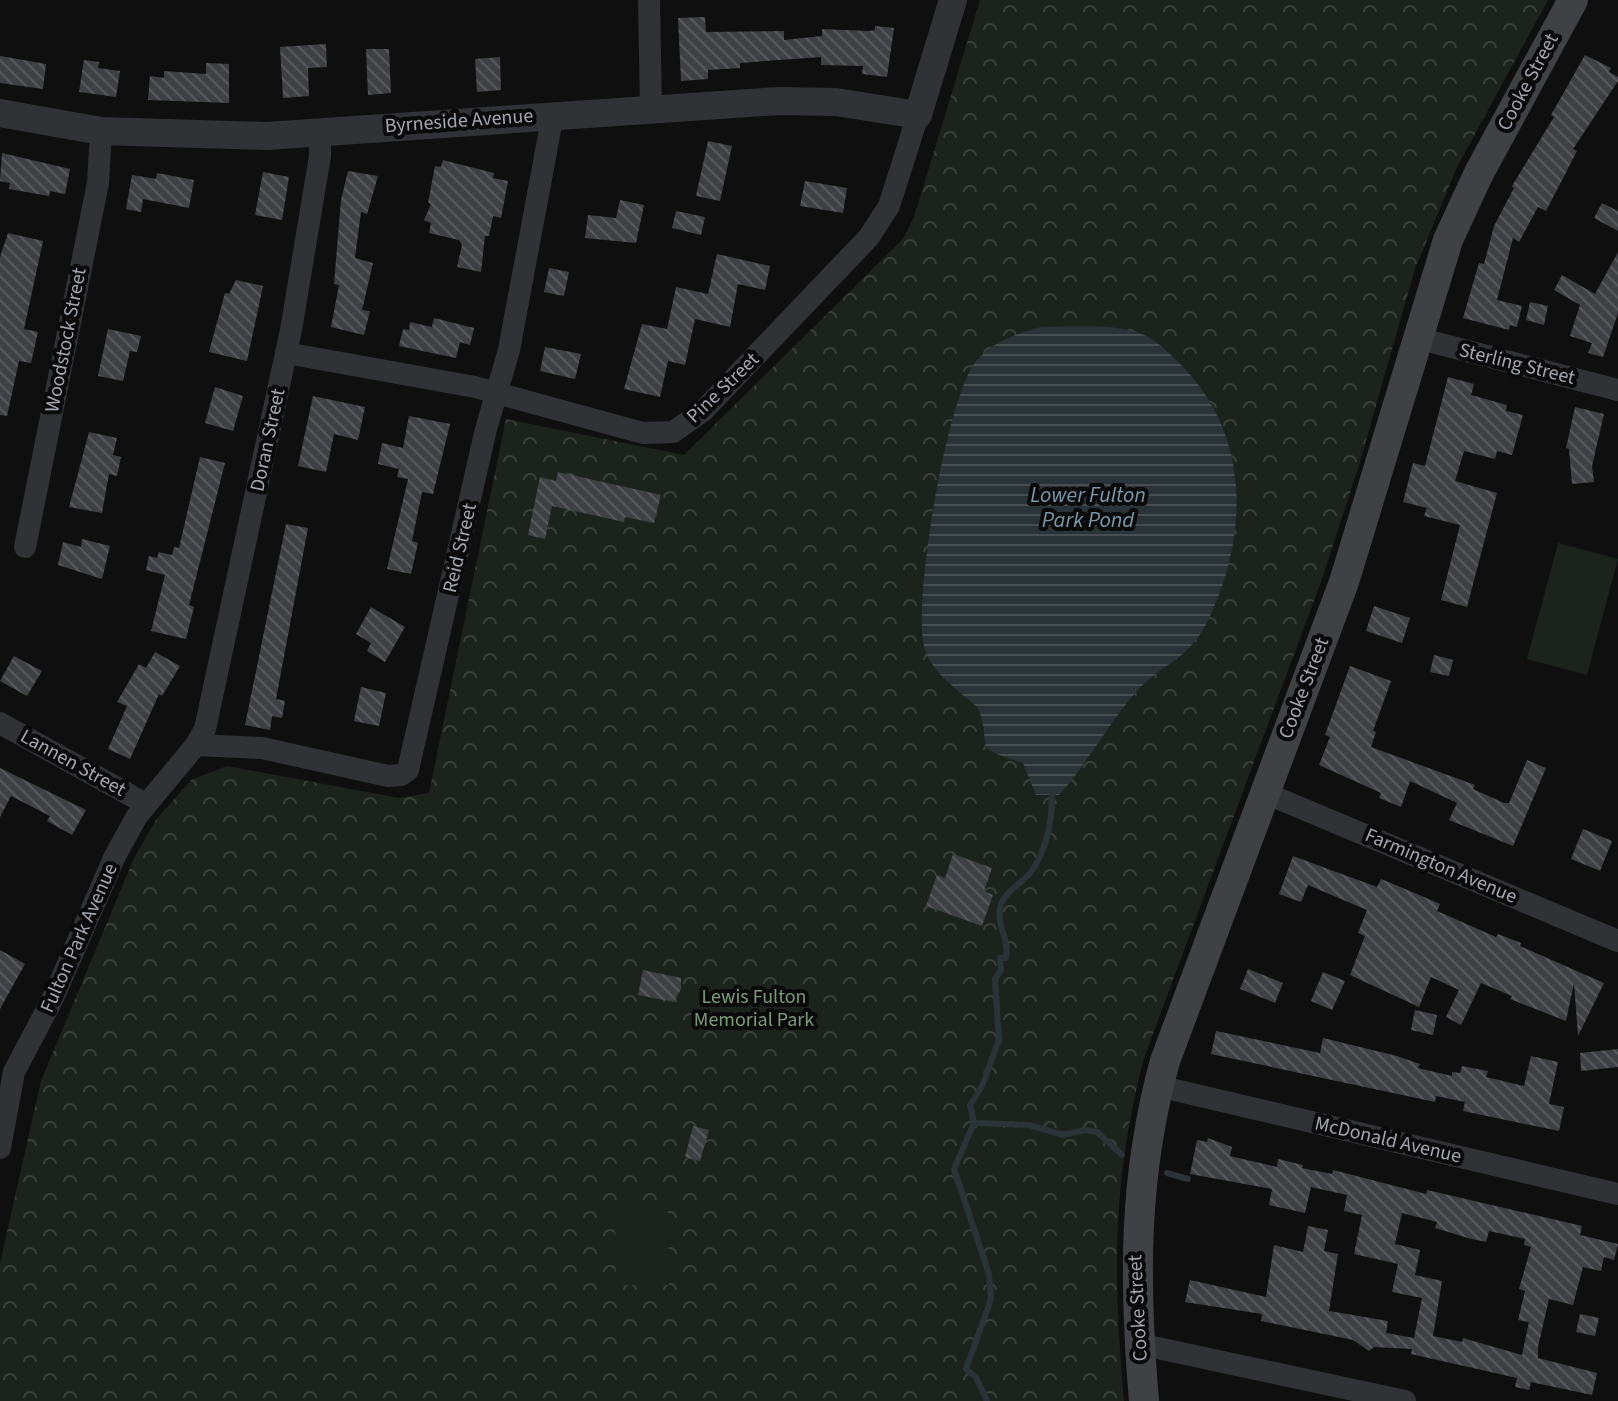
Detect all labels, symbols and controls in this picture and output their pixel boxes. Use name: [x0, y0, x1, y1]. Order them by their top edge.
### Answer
street label: Cooke Street: [1491, 28, 1566, 136]
street label: Byrneside Avenue: [384, 102, 534, 140]
street label: Woodstock Street: [38, 265, 94, 415]
street label: Sterling Street: [1456, 336, 1578, 392]
street label: Pine Street: [680, 346, 766, 430]
street label: Doran Street: [243, 386, 293, 494]
water label: Lower Fulton Park Pond: [1030, 479, 1146, 536]
street label: Reid Street: [436, 500, 484, 596]
street label: Cooke Street: [1272, 633, 1336, 743]
street label: Lannen Street: [15, 722, 131, 804]
street label: Farmington Avenue: [1361, 821, 1521, 911]
street label: Fulton Park Avenue: [33, 859, 125, 1017]
park label: Lewis Fulton Memorial Park: [694, 983, 814, 1034]
street label: McDonald Avenue: [1312, 1110, 1464, 1170]
street label: Cooke Street: [1121, 1254, 1155, 1362]

